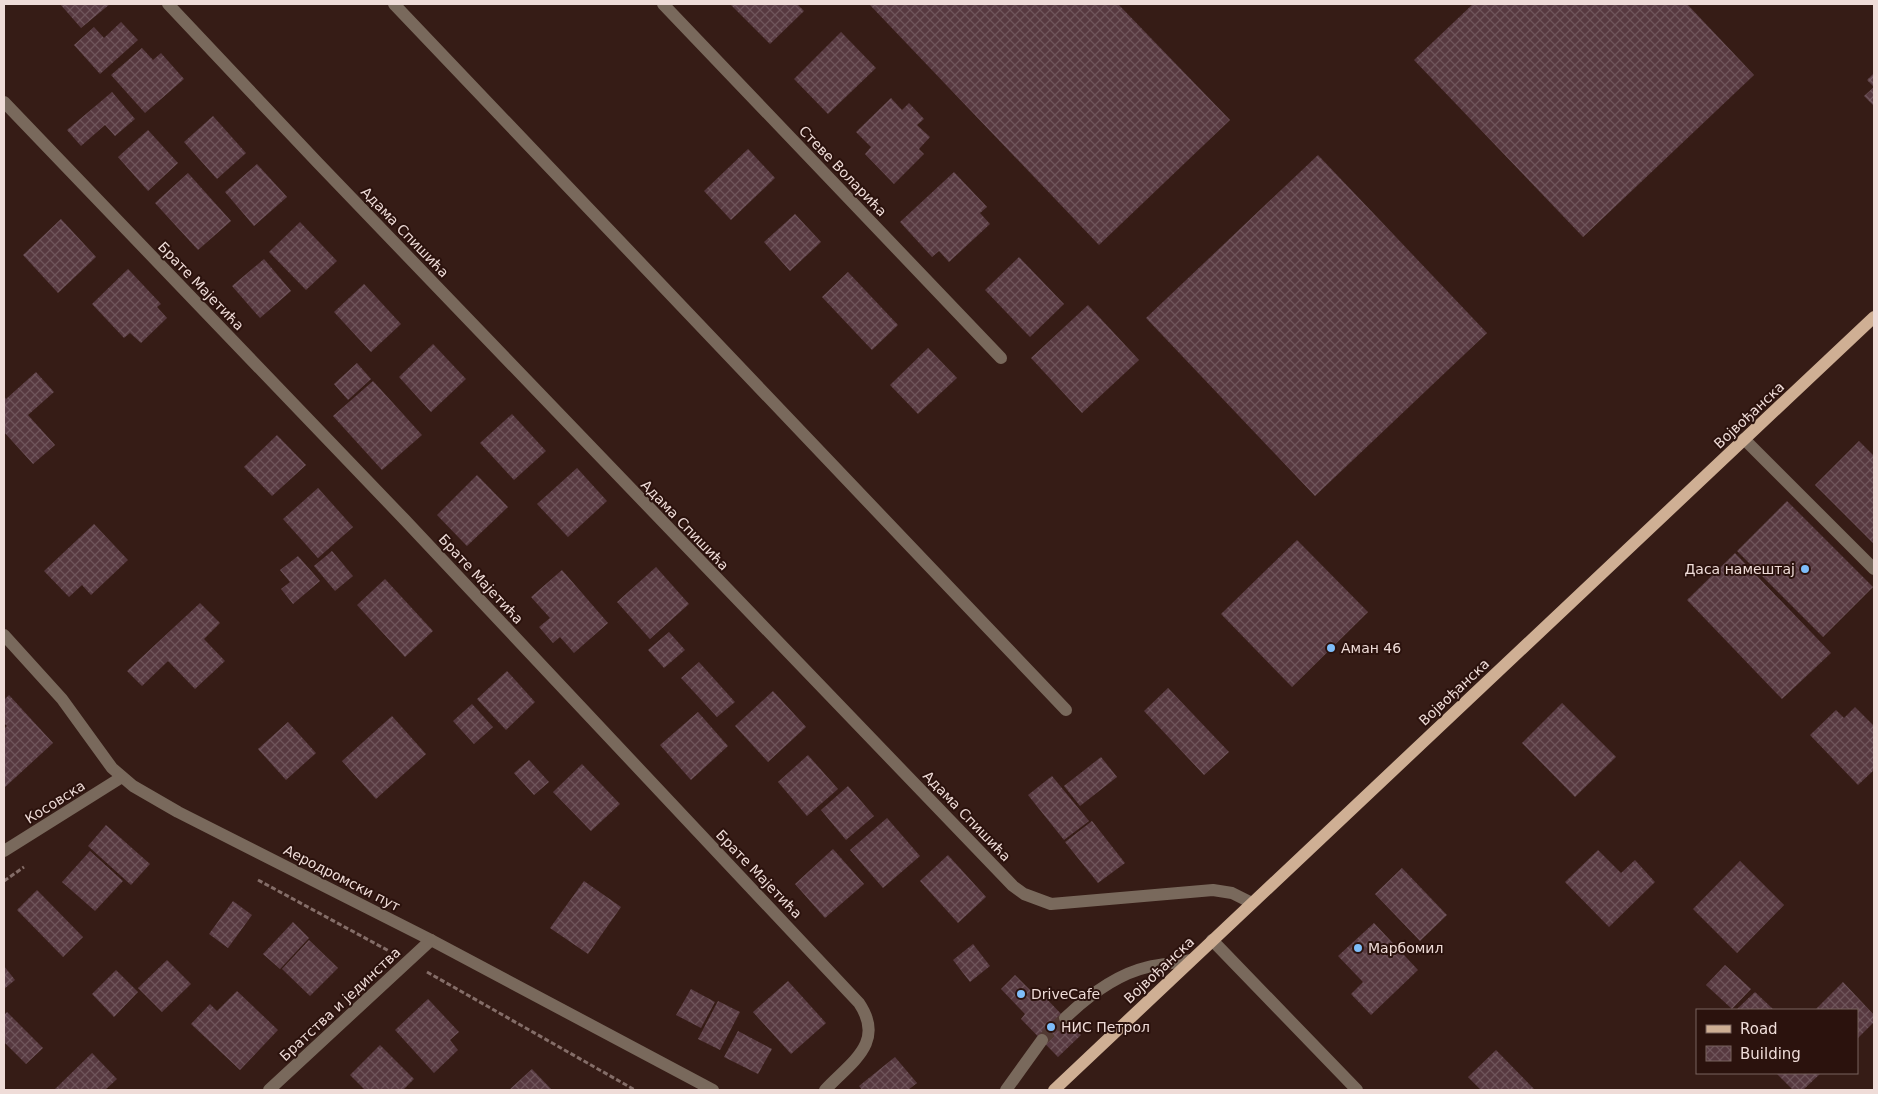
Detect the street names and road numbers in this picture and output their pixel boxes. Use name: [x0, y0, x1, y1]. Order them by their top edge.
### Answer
street label: Стеве Воларића: [796, 123, 890, 219]
street label: Адама Спишића: [358, 184, 452, 280]
street label: Брате Мајетића: [155, 239, 247, 333]
street label: Војвођанска: [1711, 378, 1787, 452]
street label: Адама Спишића: [638, 477, 732, 573]
street label: Брате Мајетића: [435, 531, 527, 627]
street label: Војвођанска: [1416, 655, 1492, 729]
street label: Адама Спишића: [920, 768, 1014, 864]
street label: Косовска: [22, 777, 88, 827]
street label: Брате Мајетића: [713, 827, 805, 921]
street label: Аеродромски пут: [281, 842, 403, 914]
street label: Војвођанска: [1121, 933, 1197, 1007]
street label: Братства и јединства: [276, 944, 404, 1064]

